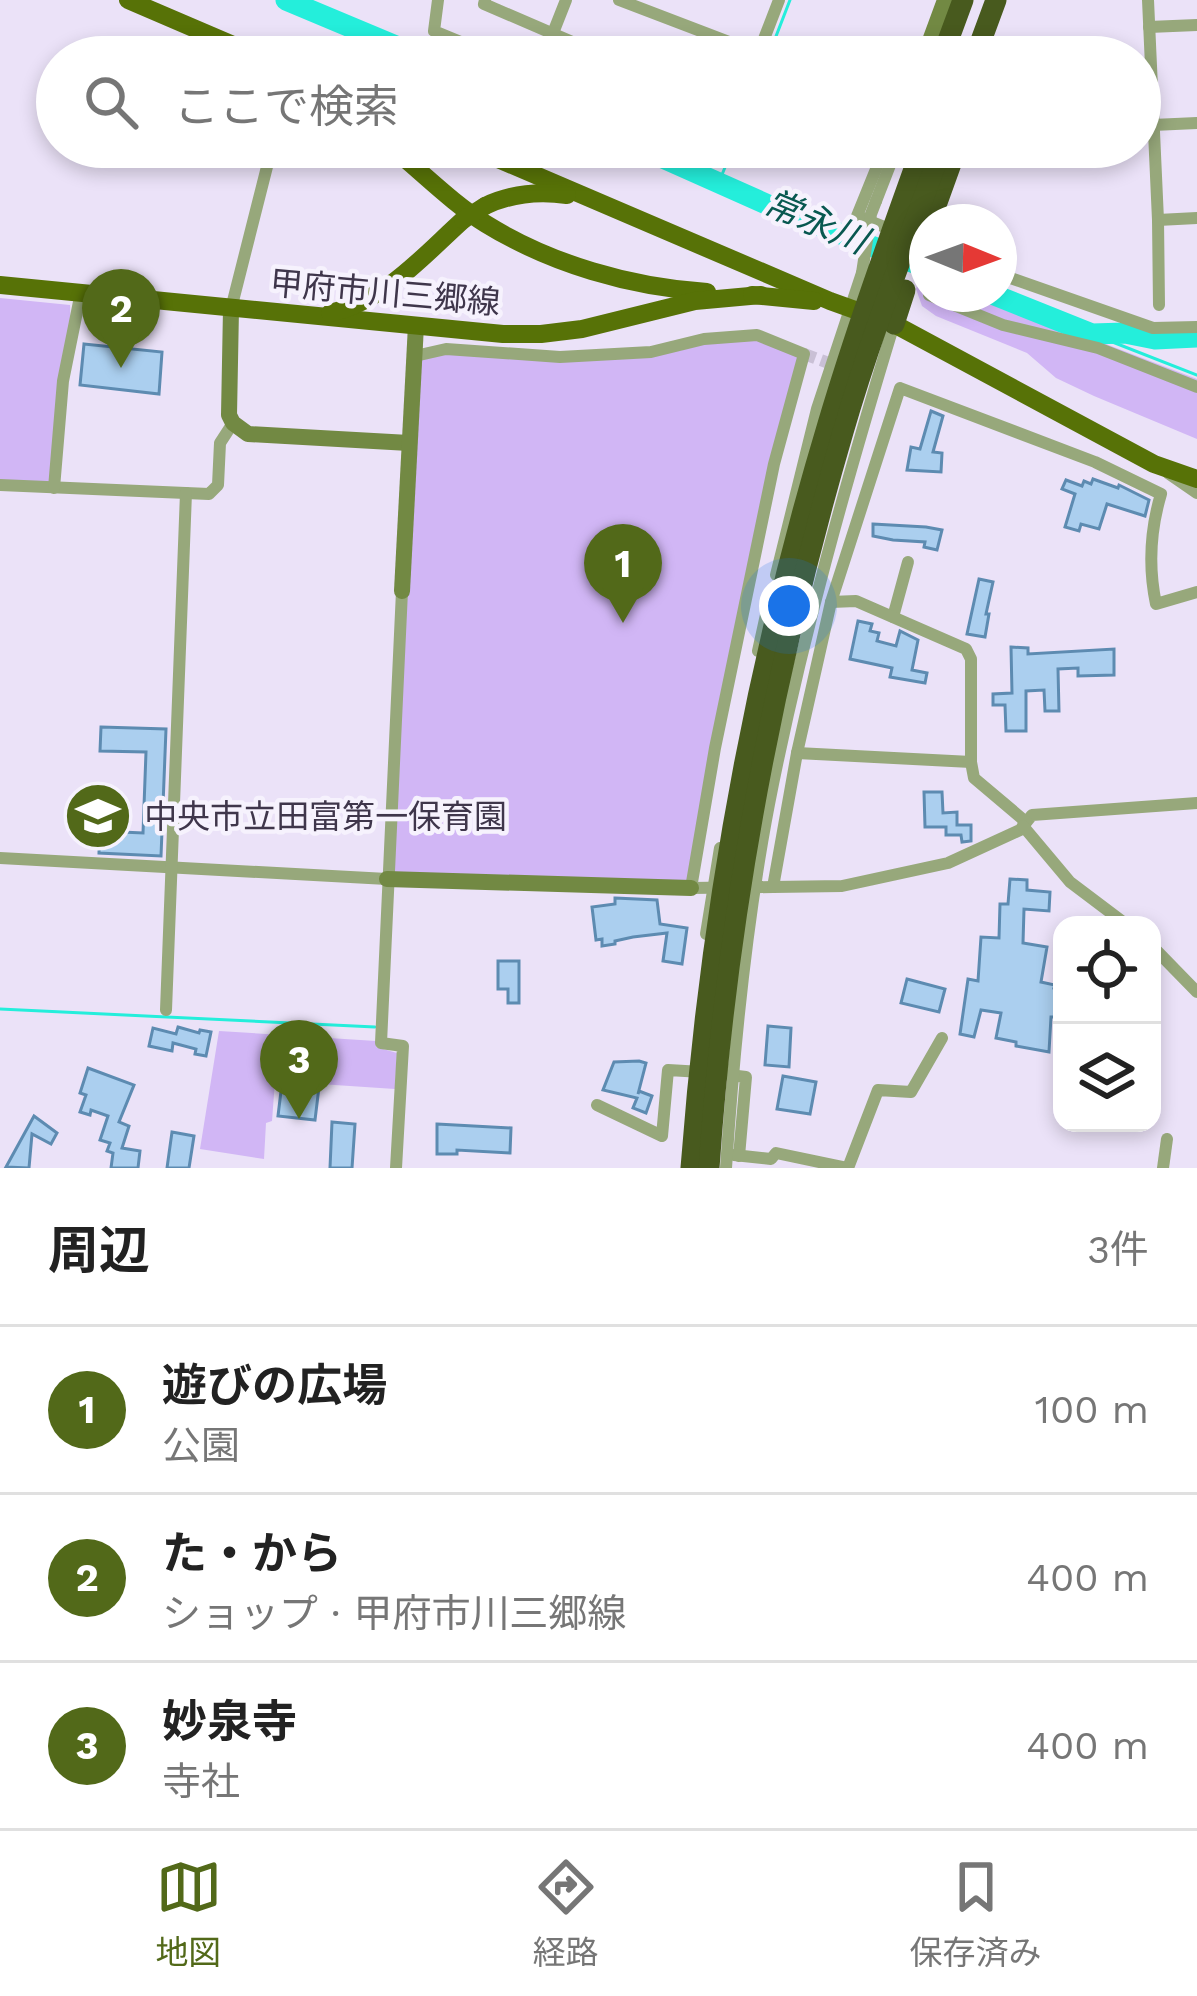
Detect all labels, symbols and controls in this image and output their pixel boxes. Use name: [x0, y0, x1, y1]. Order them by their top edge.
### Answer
search box: [36, 36, 1161, 168]
icon: search: [78, 69, 144, 135]
text: ここで検索: [174, 80, 399, 133]
water label: 常永川: [758, 181, 877, 264]
north arrow: [909, 204, 1017, 312]
street label: 甲府市川三郷線: [268, 263, 502, 322]
pin: 2: [82, 269, 160, 368]
pin: 1: [584, 524, 662, 623]
your location: [759, 576, 819, 636]
school or university icon: 中央市立田富第一保育園: [63, 781, 133, 851]
place label: 中央市立田富第一保育園: [144, 797, 507, 836]
map controls: [1053, 916, 1161, 1132]
button: locate: [1053, 916, 1161, 1024]
pin: 3: [260, 1020, 338, 1119]
button: layers: [1053, 1024, 1161, 1132]
text: 周辺: [48, 1221, 150, 1280]
text: 3件: [1087, 1227, 1149, 1272]
text: 遊びの広場: [162, 1359, 387, 1412]
text: 1: [79, 1387, 95, 1432]
text: 100 m: [1035, 1387, 1149, 1432]
text: 公園: [162, 1423, 240, 1468]
text: た・から: [162, 1527, 342, 1580]
text: 2: [75, 1555, 99, 1600]
text: 400 m: [1026, 1555, 1149, 1600]
text: ショップ · 甲府市川三郷線: [162, 1591, 626, 1636]
text: 妙泉寺: [162, 1695, 297, 1748]
text: 3: [75, 1723, 99, 1768]
text: 400 m: [1026, 1723, 1149, 1768]
text: 寺社: [162, 1759, 240, 1804]
tab: 地図: [156, 1854, 222, 1974]
tab: 経路: [533, 1854, 599, 1974]
tab: 保存済み: [910, 1854, 1042, 1974]

